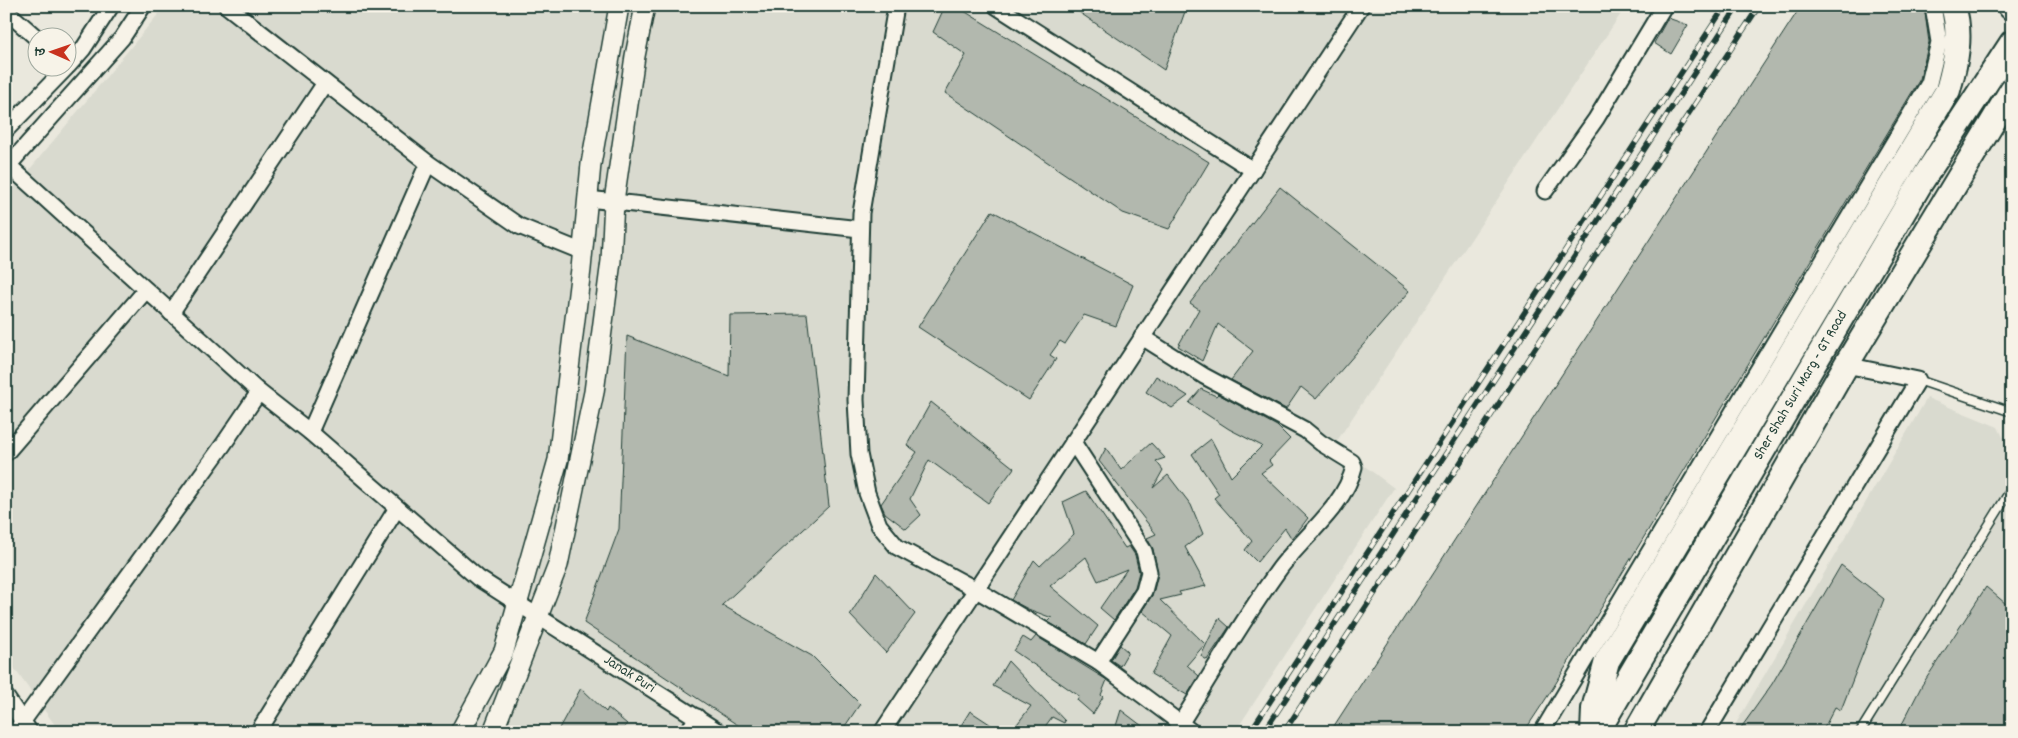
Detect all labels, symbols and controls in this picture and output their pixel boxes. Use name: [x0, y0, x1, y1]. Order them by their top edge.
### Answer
north arrow: [28, 28, 78, 78]
text: उ: [31, 46, 51, 57]
street label: Sher Shah Suri Marg - GT Road: [1748, 307, 1854, 464]
street label: Janak Puri: [599, 650, 660, 700]

